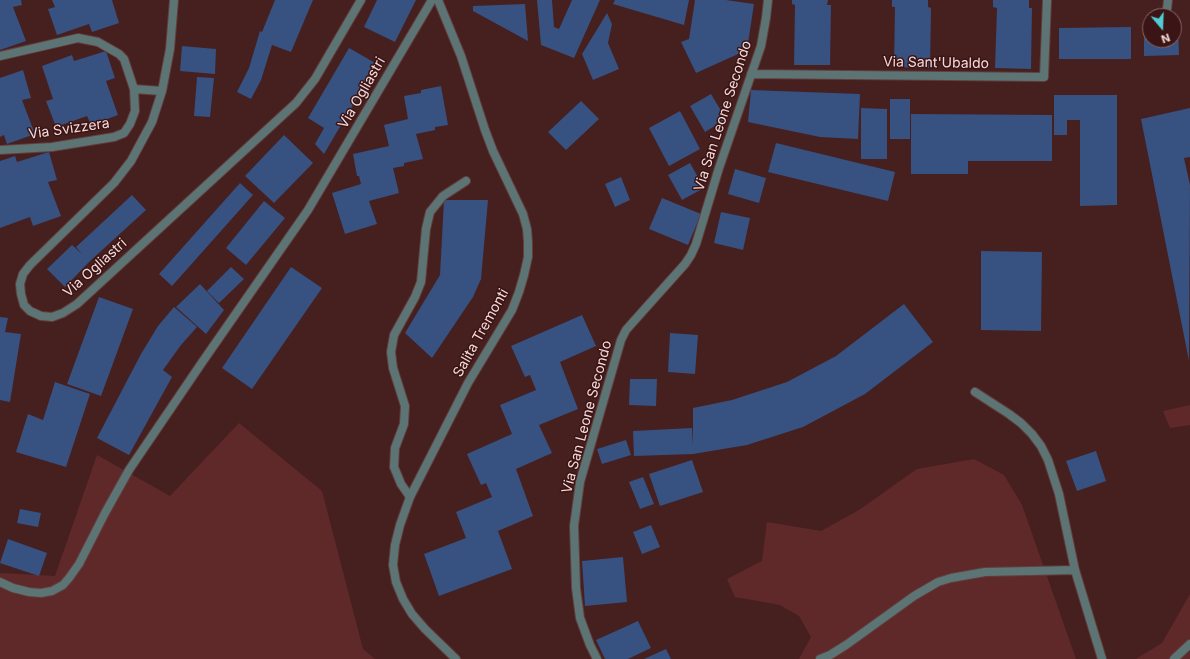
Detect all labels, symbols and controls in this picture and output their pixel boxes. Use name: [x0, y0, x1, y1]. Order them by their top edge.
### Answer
north arrow: [1142, 8, 1182, 48]
text: N: [1159, 30, 1172, 46]
street label: Via San Leone Secondo: [691, 38, 755, 194]
street label: Via Ogliastri: [335, 54, 389, 132]
street label: Via Sant'Ubaldo: [883, 54, 989, 72]
street label: Via Svizzera: [27, 115, 111, 143]
street label: Via Ogliastri: [60, 235, 130, 301]
street label: Salita Tremonti: [450, 286, 512, 380]
street label: Via San Leone Secondo: [559, 339, 615, 495]

